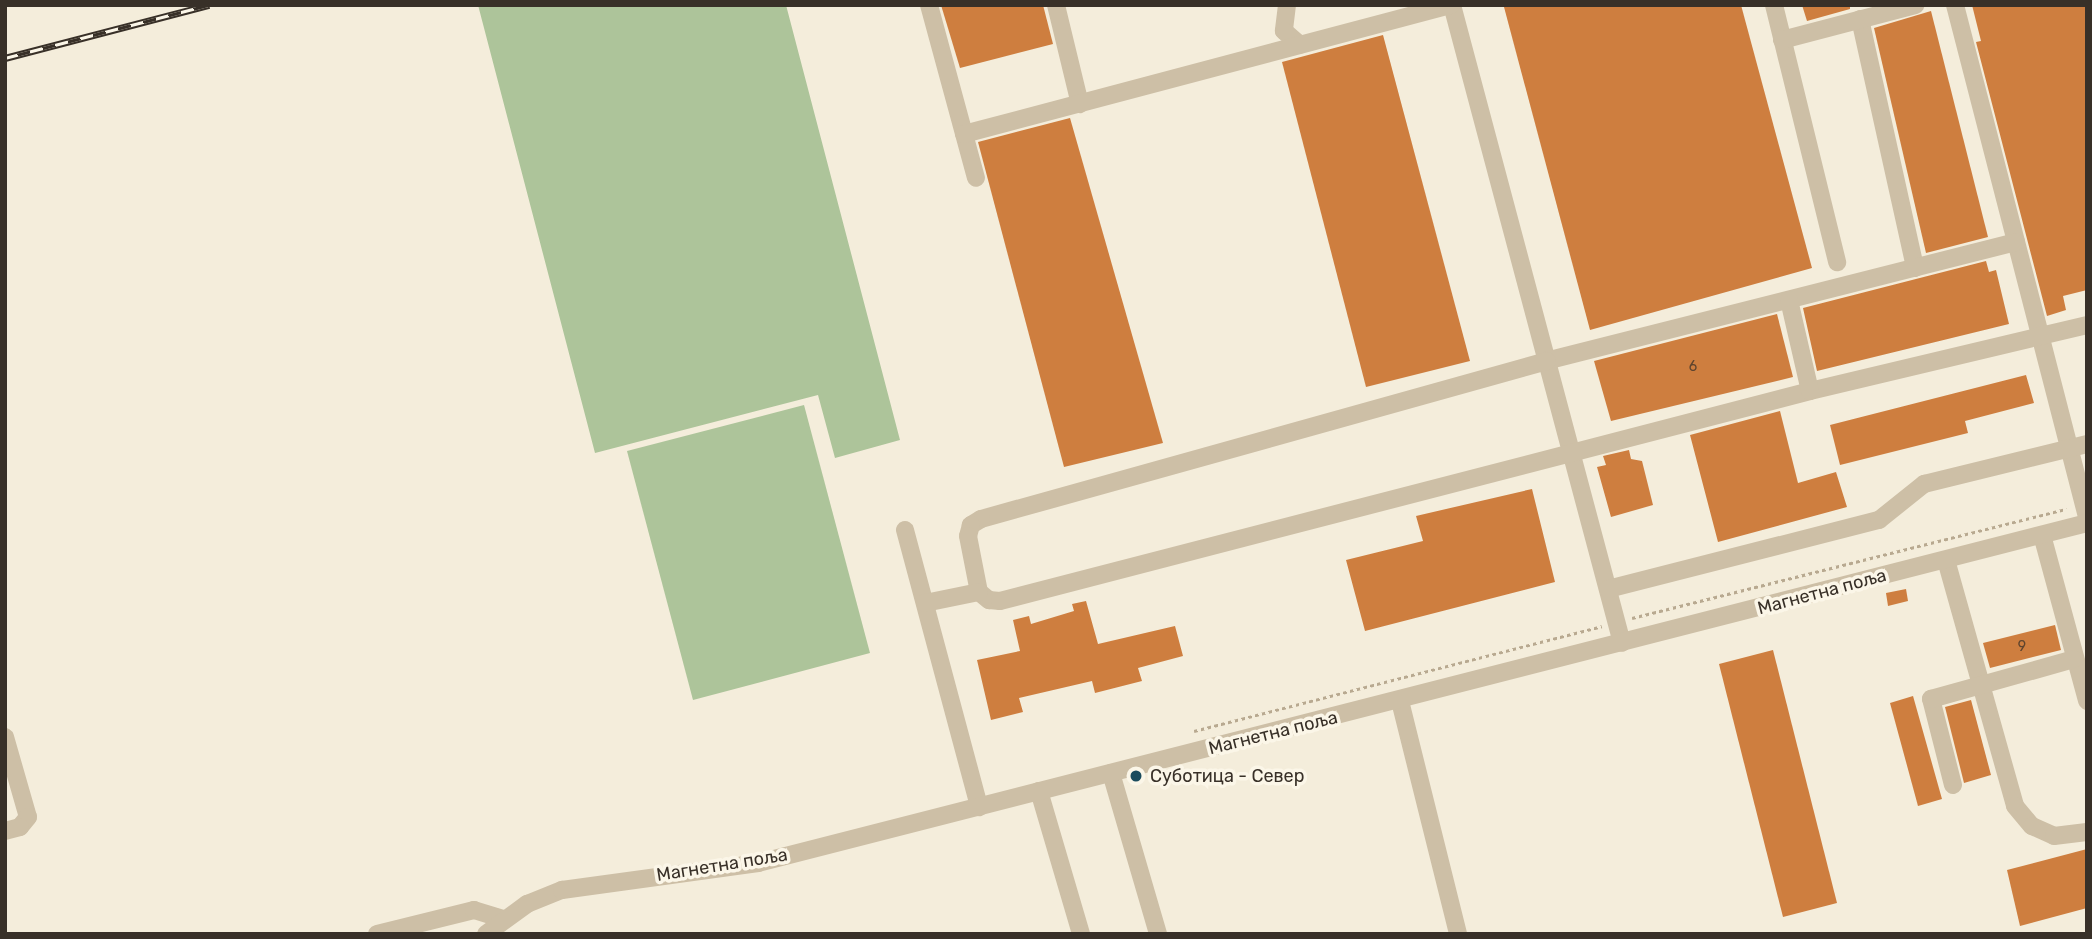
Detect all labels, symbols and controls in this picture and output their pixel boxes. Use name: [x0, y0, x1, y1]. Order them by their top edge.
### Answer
house number: 6: [1689, 359, 1697, 375]
street label: Магнетна поља: [1755, 564, 1889, 620]
house number: 9: [2018, 639, 2026, 655]
street label: Магнетна поља: [1206, 707, 1340, 759]
place label: Суботица - Север: [1150, 765, 1304, 787]
marker: Суботица - Север: [1128, 768, 1144, 784]
street label: Магнетна поља: [655, 844, 789, 886]

